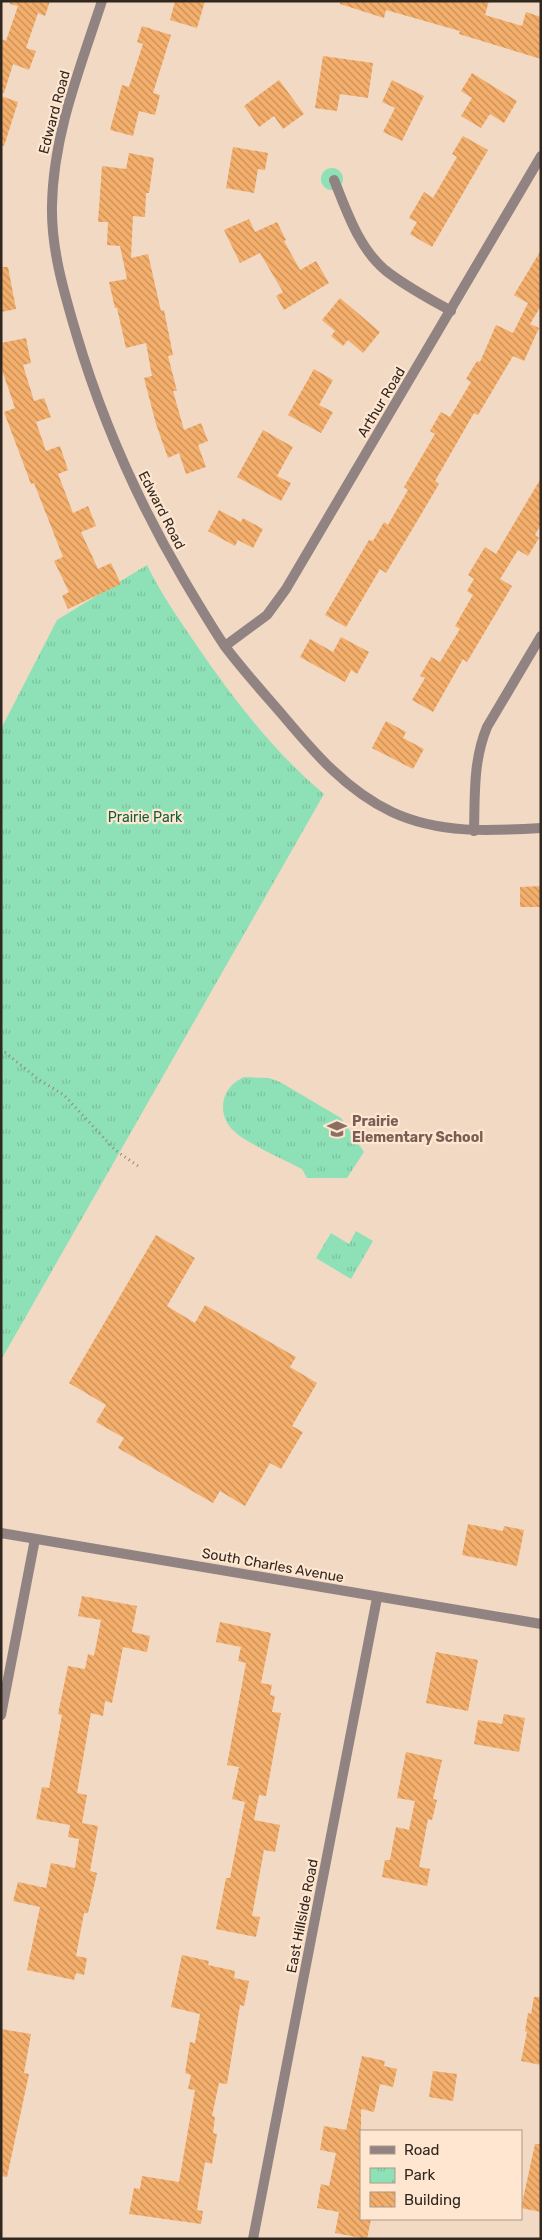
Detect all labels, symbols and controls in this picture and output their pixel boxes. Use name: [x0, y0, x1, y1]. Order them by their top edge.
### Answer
street label: Edward Road: [35, 69, 74, 156]
street label: Arthur Road: [354, 364, 409, 440]
street label: Edward Road: [135, 468, 189, 552]
park label: Prairie Park: [108, 809, 183, 826]
place label: Prairie Elementary School: [352, 1113, 483, 1146]
school or university icon: Prairie Elementary School: [326, 1118, 348, 1140]
street label: South Charles Avenue: [201, 1545, 345, 1586]
street label: East Hillside Road: [283, 1858, 322, 1975]
legend: [360, 2130, 522, 2220]
text: Road: [404, 2141, 440, 2159]
text: Park: [404, 2166, 435, 2184]
text: Building: [404, 2191, 461, 2209]

